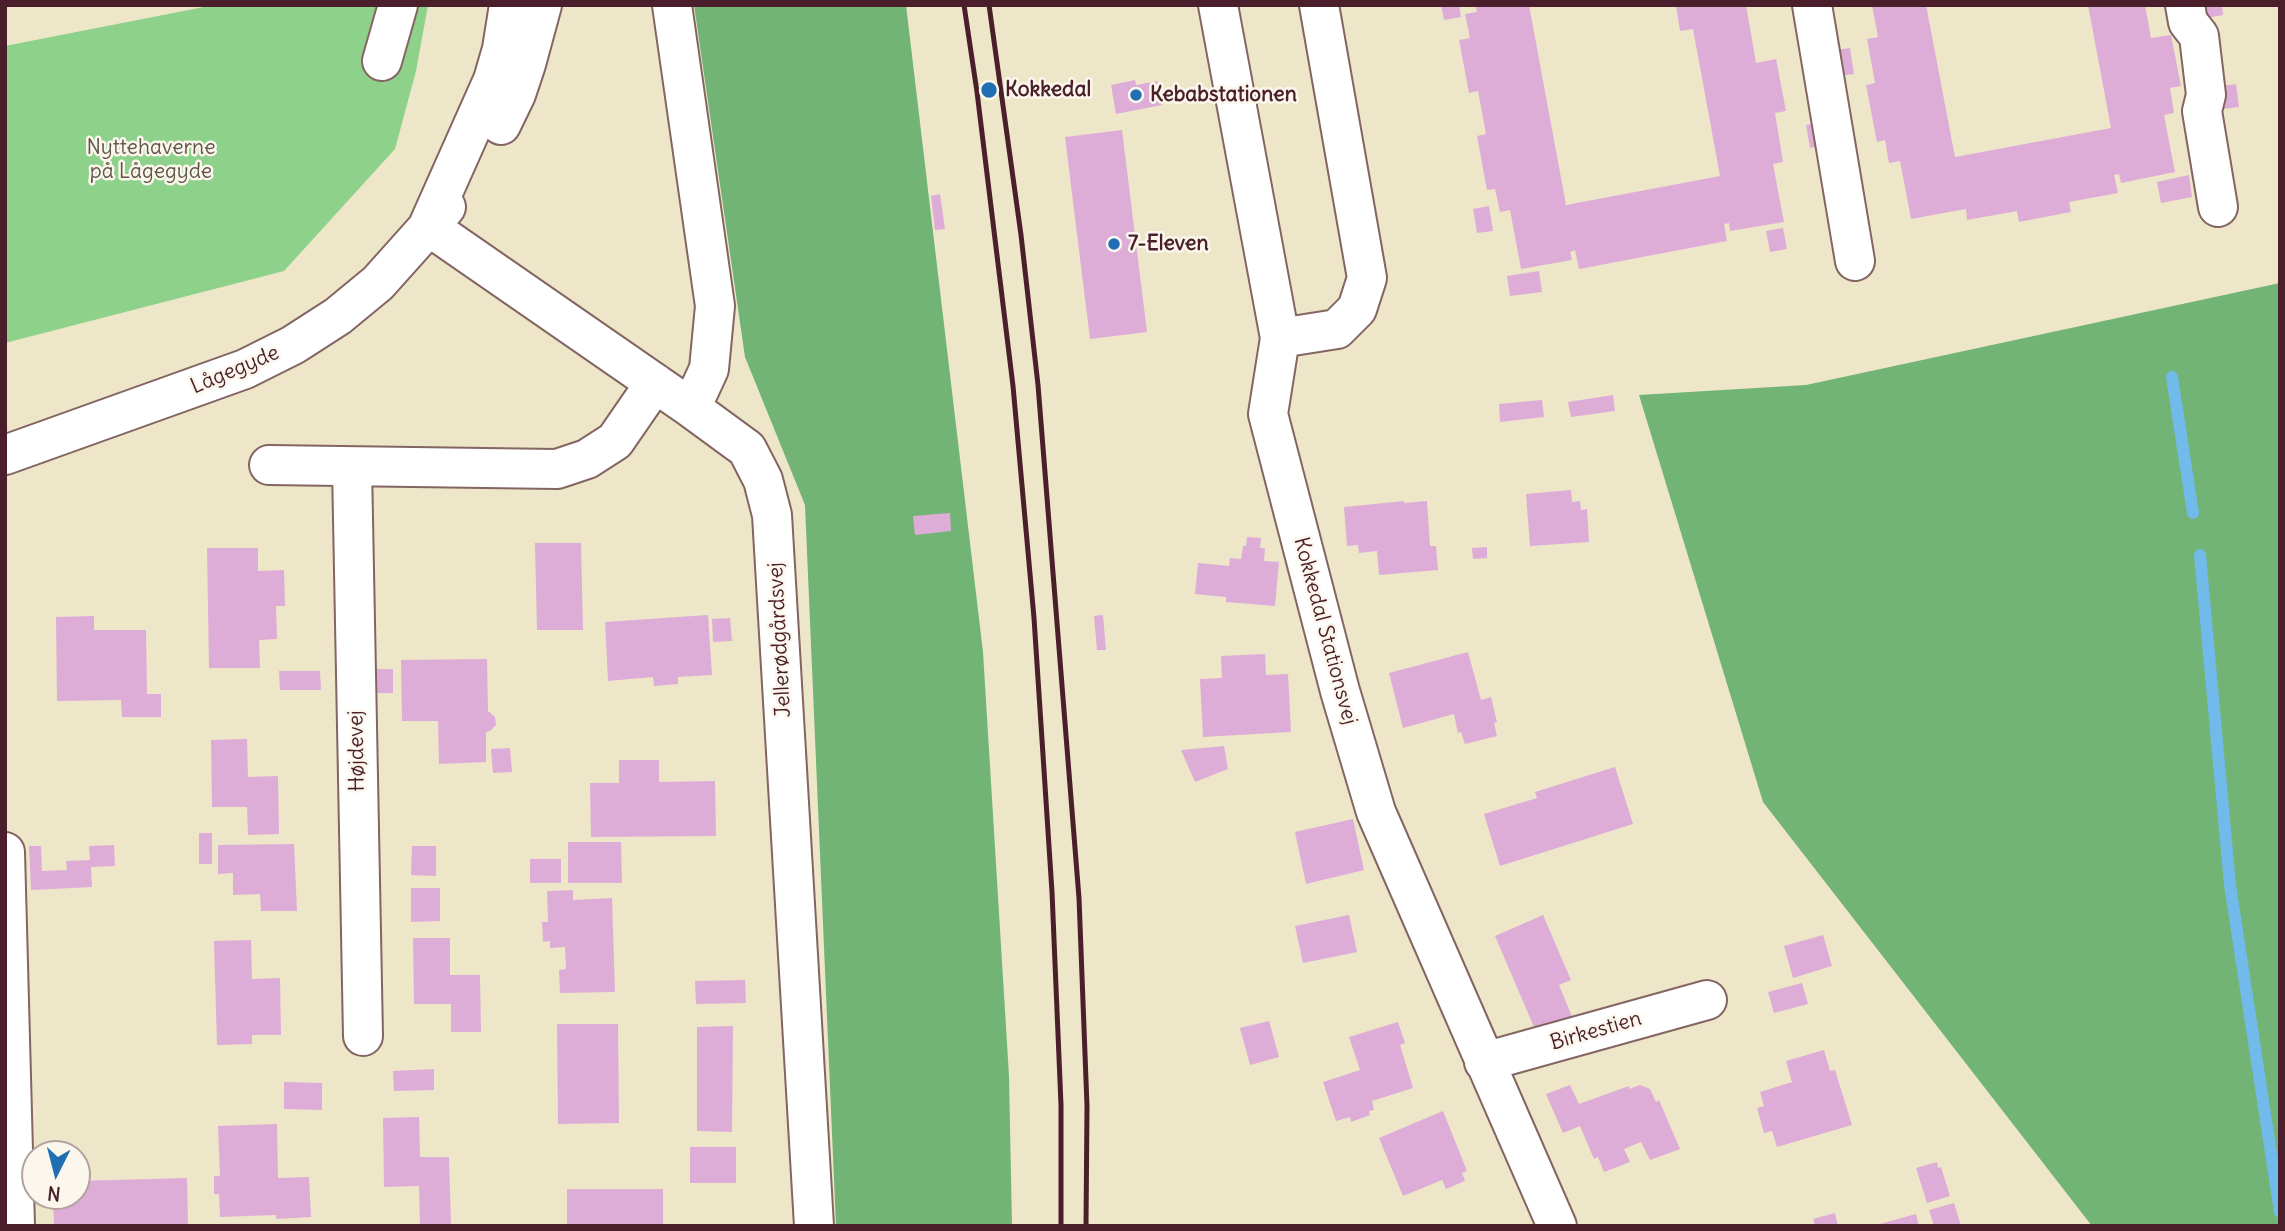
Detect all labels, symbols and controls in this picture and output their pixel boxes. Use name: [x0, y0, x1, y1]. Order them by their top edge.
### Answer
place label: Kokkedal: [1005, 77, 1091, 103]
marker: Kokkedal: [979, 80, 999, 100]
place label: Kebabstationen: [1150, 82, 1297, 108]
marker: Kebabstationen: [1128, 87, 1144, 103]
park label: Nyttehaverne på Lågegyde: [86, 135, 216, 185]
place label: 7-Eleven: [1128, 231, 1209, 257]
marker: 7-Eleven: [1106, 236, 1122, 252]
street label: Lågegyde: [187, 340, 283, 400]
street label: Kokkedal Stationsvej: [1288, 535, 1362, 727]
street label: Jellerødgårdsvej: [763, 562, 797, 718]
street label: Højdevej: [344, 710, 370, 792]
street label: Birkestien: [1547, 1006, 1645, 1056]
north arrow: [21, 1140, 91, 1210]
text: N: [46, 1181, 62, 1207]

